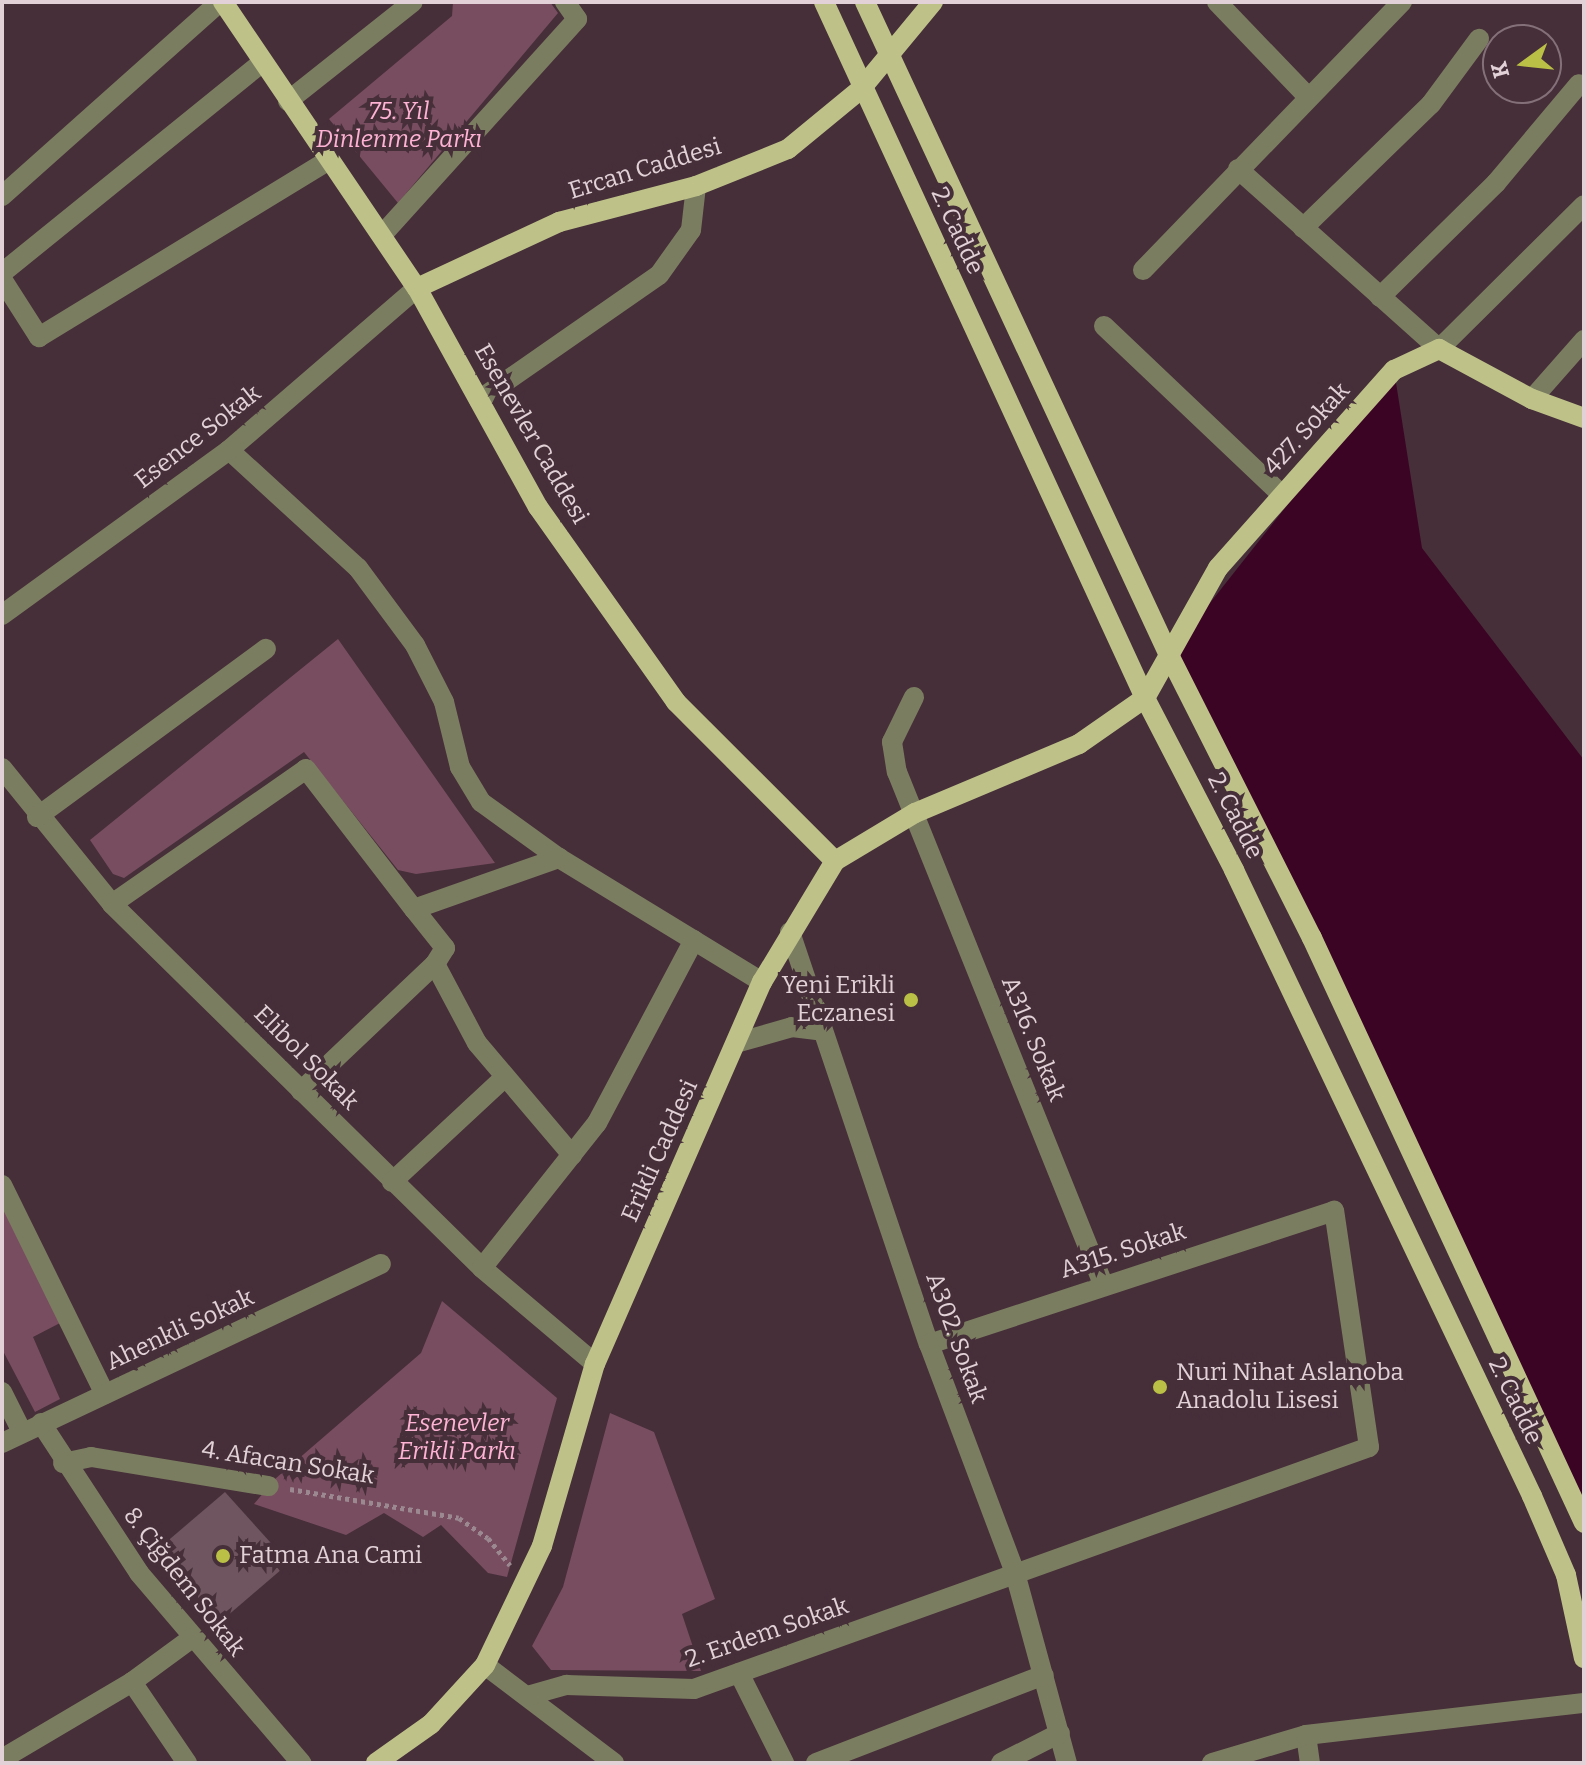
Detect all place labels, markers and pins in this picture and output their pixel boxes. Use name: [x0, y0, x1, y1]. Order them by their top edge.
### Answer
place label: Yeni Erikli Eczanesi: [782, 972, 895, 1028]
marker: Yeni Erikli Eczanesi: [902, 991, 920, 1009]
place label: Nuri Nihat Aslanoba Anadolu Lisesi: [1176, 1359, 1404, 1415]
marker: Nuri Nihat Aslanoba Anadolu Lisesi: [1151, 1378, 1169, 1396]
place label: Fatma Ana Cami: [239, 1542, 422, 1570]
marker: Fatma Ana Cami: [214, 1547, 232, 1565]

